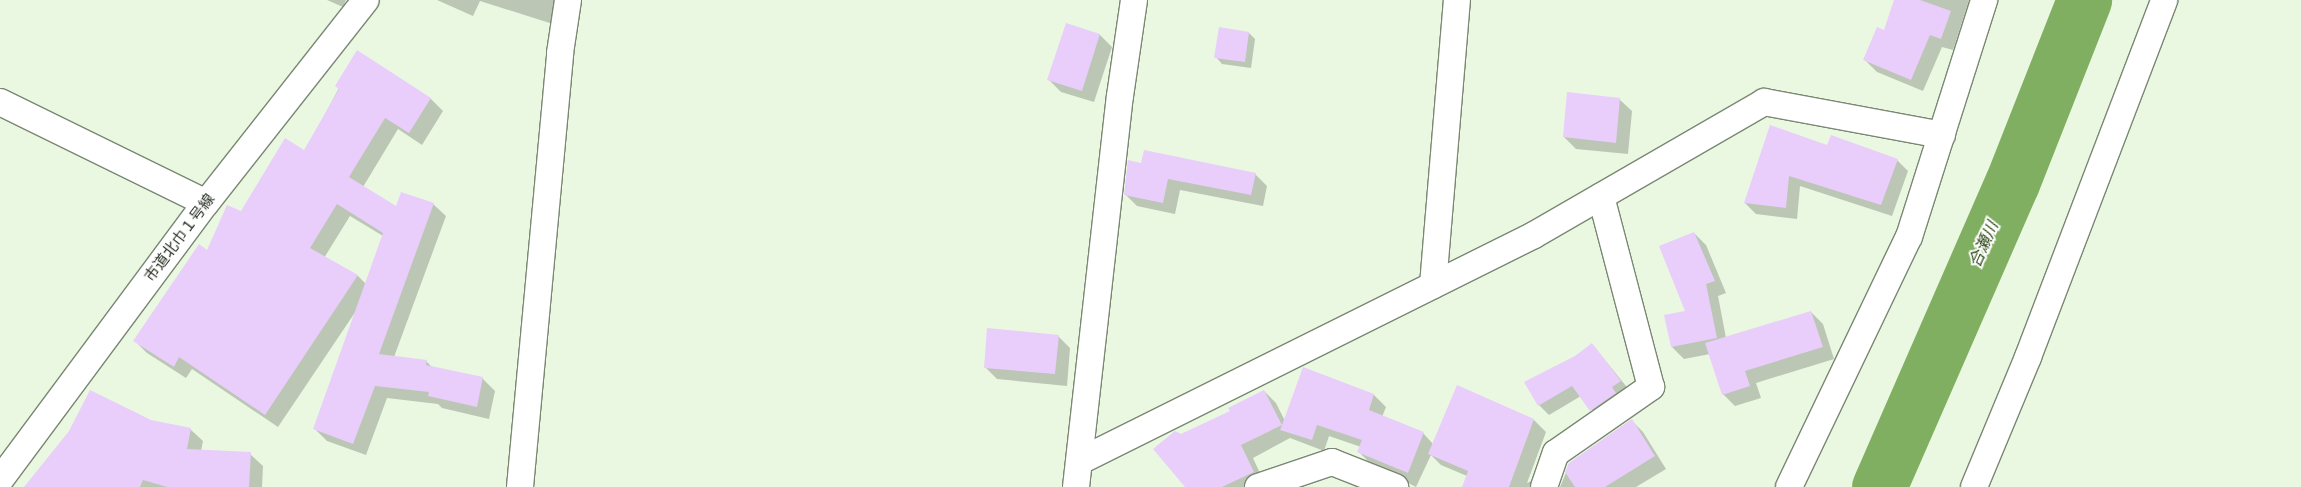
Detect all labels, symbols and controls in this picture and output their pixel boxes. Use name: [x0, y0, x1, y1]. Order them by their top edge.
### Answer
street label: 市道北巾１号線: [141, 191, 219, 285]
water label: 合瀬川: [1966, 219, 2004, 271]

